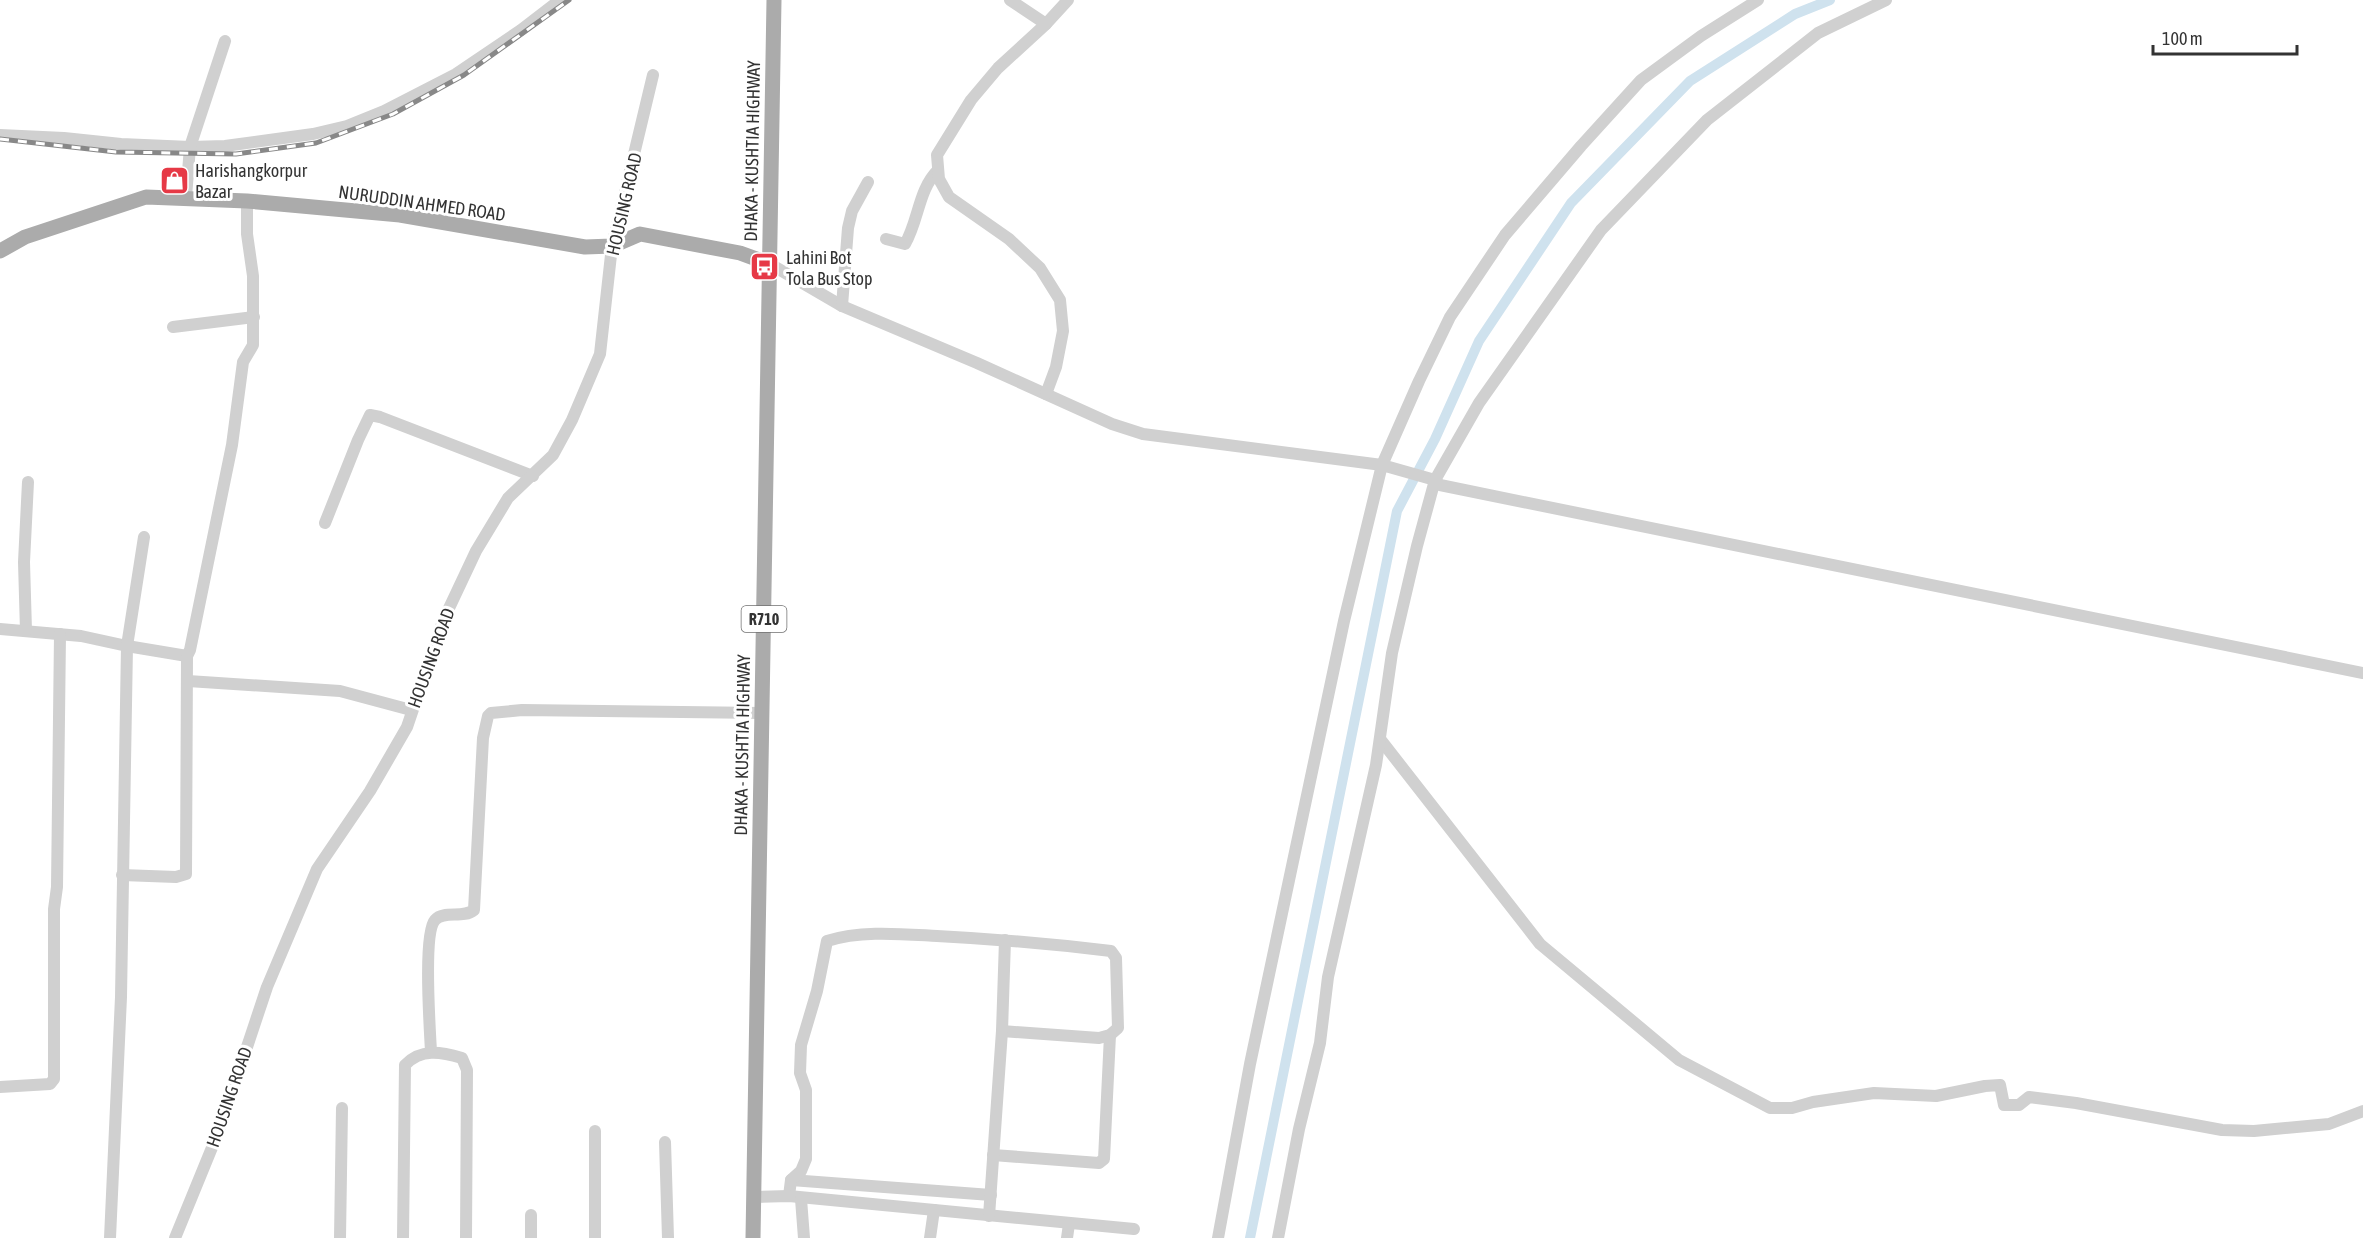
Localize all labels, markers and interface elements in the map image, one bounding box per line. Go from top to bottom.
scale bar [2153,18,2297,56]
text: 100 m [2162,28,2203,49]
street label: DHAKA - KUSHTIA HIGHWAY [740,60,764,242]
street label: HOUSING ROAD [602,151,646,257]
place label: Harishangkorpur Bazar [195,160,308,202]
shop icon: Harishangkorpur Bazar [158,164,190,196]
street label: NURUDDIN AHMED ROAD [337,181,507,225]
place label: Lahini Bot Tola Bus Stop [786,247,873,289]
bus stop icon: Lahini Bot Tola Bus Stop [749,251,781,283]
street label: HOUSING ROAD [403,605,459,711]
road number: R710 [742,606,786,632]
street label: DHAKA - KUSHTIA HIGHWAY [730,654,754,836]
street label: HOUSING ROAD [202,1044,256,1150]

